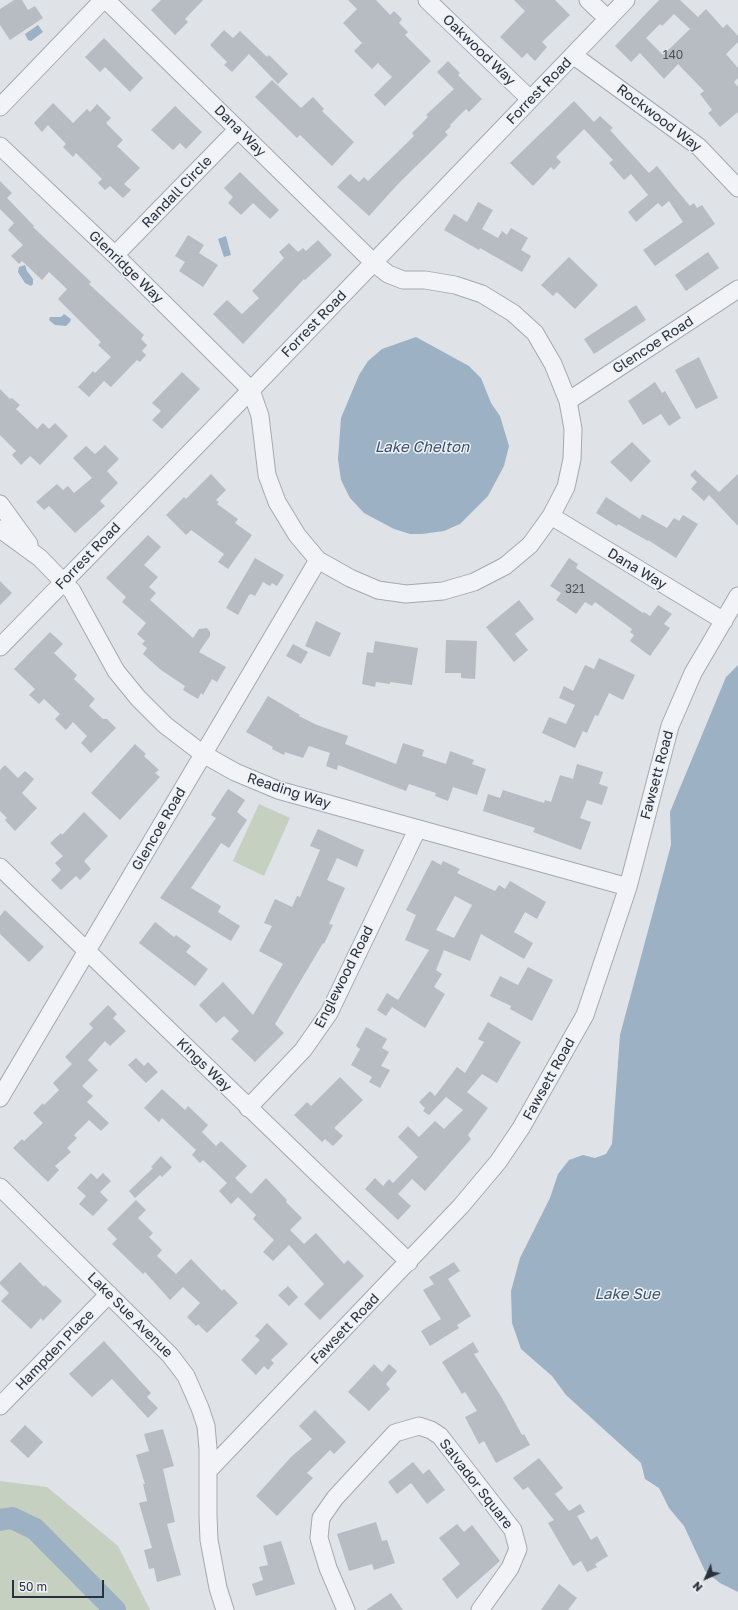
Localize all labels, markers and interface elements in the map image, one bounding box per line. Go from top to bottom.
street label: Oakwood Way [439,11,519,89]
house number: 140 [663,48,683,62]
street label: Forrest Road [503,54,575,128]
street label: Rockwood Way [613,81,705,155]
street label: Dana Way [211,102,269,160]
street label: Randall Circle [138,153,216,231]
street label: Glenridge Way [85,227,167,307]
street label: Forrest Road [278,287,350,361]
street label: Glencoe Road [609,313,697,377]
water label: Lake Chelton [375,438,469,456]
street label: Forrest Road [52,519,124,593]
street label: Dana Way [604,545,670,593]
house number: 321 [565,582,585,596]
street label: Fawsett Road [637,729,677,821]
street label: Reading Way [245,770,333,812]
street label: Glencoe Road [129,785,189,873]
street label: Englewood Road [311,923,377,1031]
street label: Kings Way [173,1035,235,1095]
street label: Fawsett Road [519,1035,579,1123]
street label: Lake Sue Avenue [84,1269,176,1361]
water label: Lake Sue [594,1285,660,1303]
street label: Fawsett Road [307,1290,383,1368]
street label: Hampden Place [12,1306,98,1394]
street label: Salvador Square [436,1436,516,1532]
north arrow [686,1558,726,1598]
scale bar [14,1572,106,1598]
text: 50 m [19,1579,47,1594]
text: N [690,1579,705,1594]

